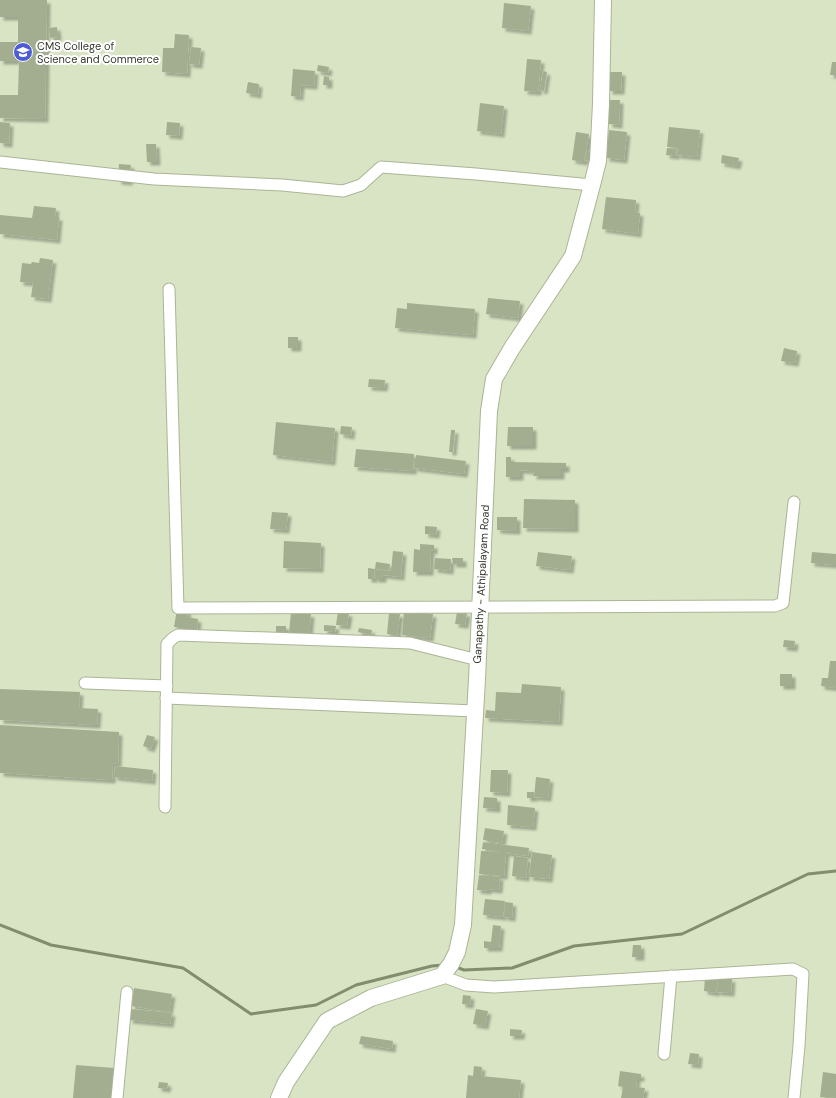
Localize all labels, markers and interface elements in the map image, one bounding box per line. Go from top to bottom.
place label: CMS College of Science and Commerce [37,39,159,66]
school or university icon: CMS College of Science and Commerce [12,41,34,63]
street label: Ganapathy - Athipalayam Road [470,504,492,664]

